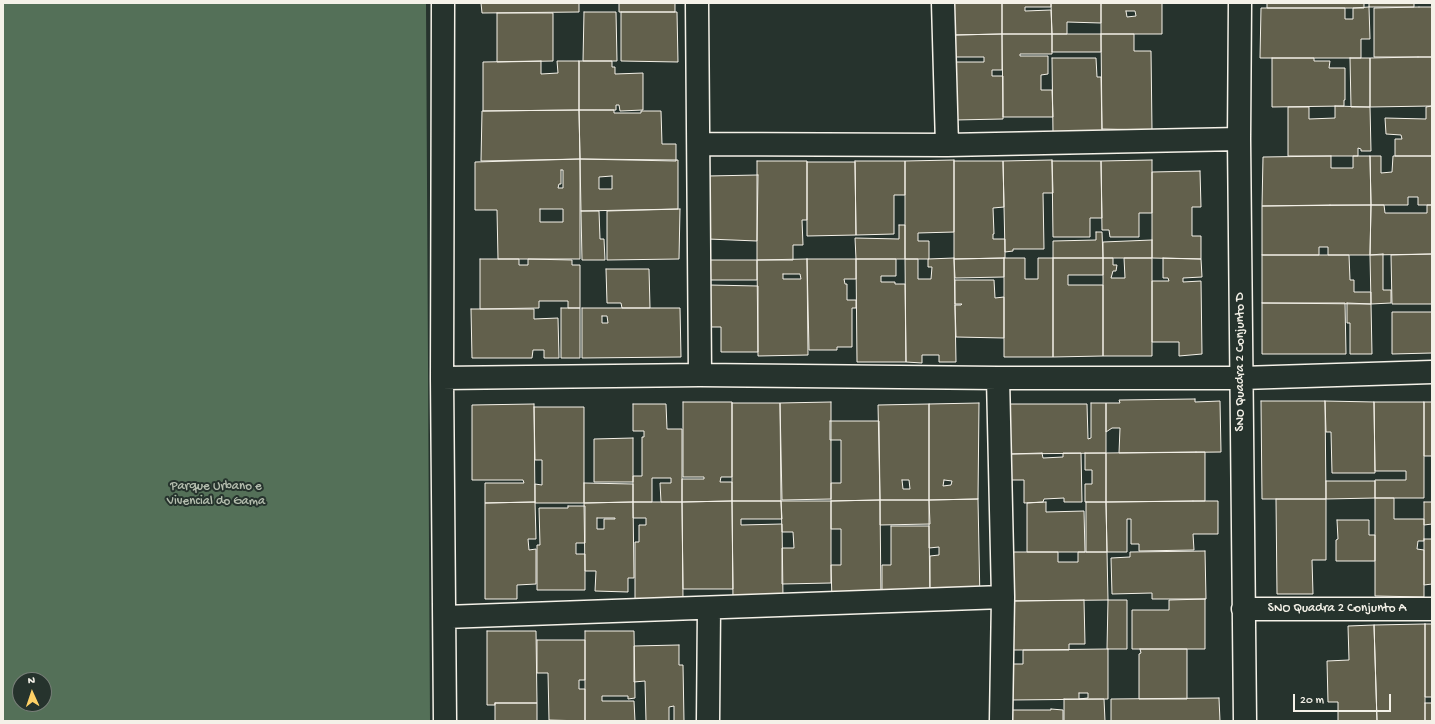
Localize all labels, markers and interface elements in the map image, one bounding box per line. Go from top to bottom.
street label: SNO Quadra 2 Conjunto D [1233,292,1249,432]
park label: Parque Urbano e Vivencial do Gama [167,479,265,510]
street label: SNO Quadra 2 Conjunto A [1268,601,1406,617]
north arrow [12,672,52,712]
text: N [28,675,35,687]
scale bar [1295,686,1393,712]
text: 20 m [1300,694,1324,708]

